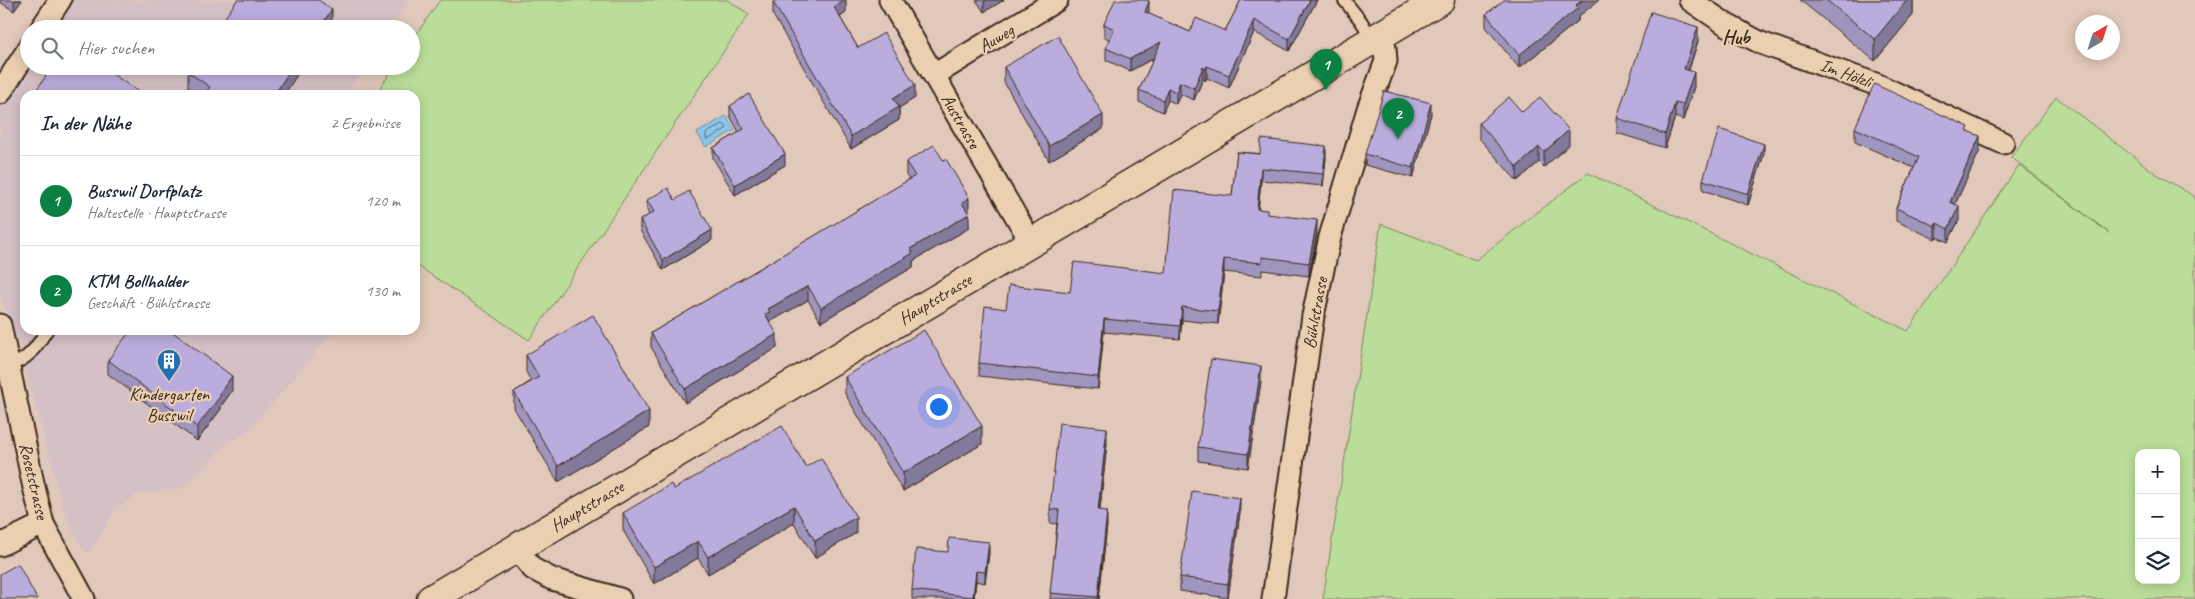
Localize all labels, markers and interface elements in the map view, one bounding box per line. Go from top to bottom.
north arrow [2075,15,2120,60]
street label: Auweg [974,18,1019,57]
search box [20,20,420,75]
district label: Hub [1722,25,1752,50]
icon: search [38,34,66,62]
text: Hier suchen [78,36,154,60]
pin: 1 [1310,49,1342,90]
street label: Im Hölzli [1817,54,1877,93]
street label: Austrasse [937,90,986,153]
pin: 2 [1382,98,1414,139]
text: In der Nähe [40,110,130,136]
text: 2 Ergebnisse [331,113,400,133]
text: Busswil Dorfplatz [87,179,201,203]
text: 1 [52,191,60,211]
text: 120 m [366,191,400,211]
text: Haltestelle · Hauptstrasse [87,203,226,223]
street label: Hauptstrasse [894,268,977,329]
text: KTM Bollhalder [87,269,188,293]
street label: Bühlstrasse [1298,275,1332,350]
text: 2 [52,281,60,301]
text: 130 m [366,281,400,301]
text: Geschäft · Bühlstrasse [87,293,209,313]
building icon: Kindergarten Busswil [156,348,182,382]
place label: Kindergarten Busswil [129,383,210,426]
your location [926,394,952,420]
street label: Rosetstrasse [15,441,54,523]
map controls [2135,449,2180,584]
button: + [2135,449,2180,494]
street label: Hauptstrasse [546,475,629,536]
button: − [2135,494,2180,539]
button: layers [2135,539,2180,584]

